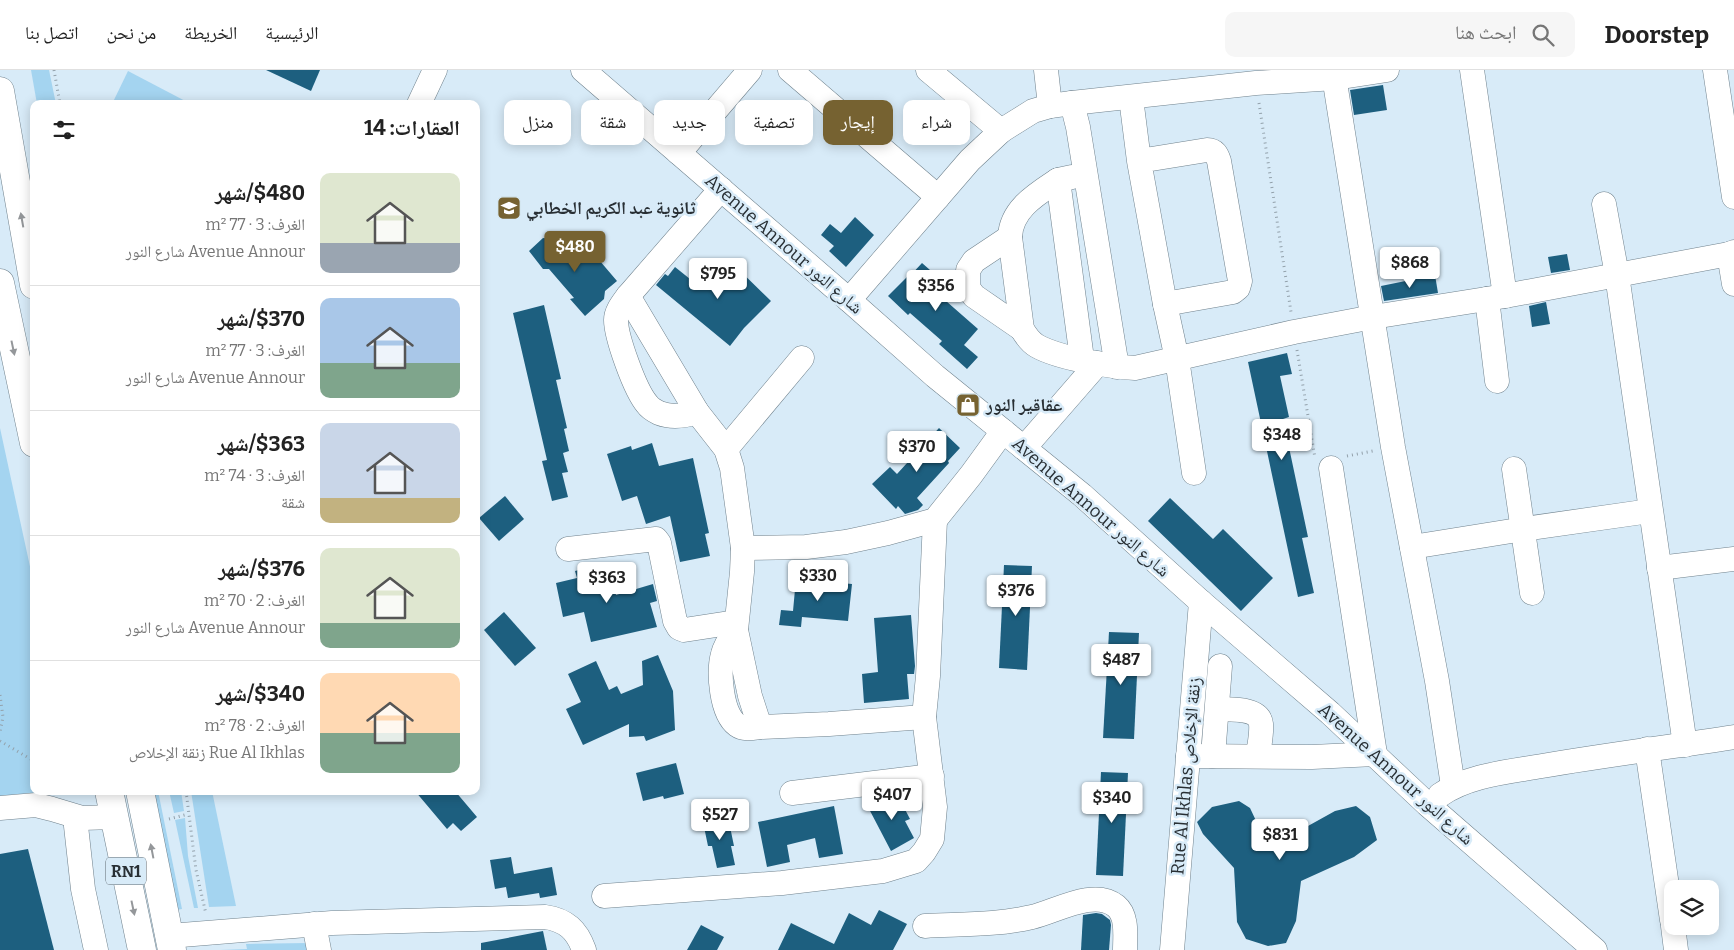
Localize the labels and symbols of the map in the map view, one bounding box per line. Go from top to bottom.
street label: Avenue Annour شارع النور [701,170,867,318]
school or university icon: ثانوية عبد الكريم الخطابي [496,195,522,221]
place label: ثانوية عبد الكريم الخطابي [526,197,696,222]
one-way arrow [18,213,26,228]
pin: $480 [545,230,605,273]
pin: $868 [1380,246,1440,289]
pin: $795 [688,258,748,300]
pin: $356 [906,270,966,312]
one-way arrow [9,341,17,356]
shop icon: عقاقير النور [955,392,981,418]
place label: عقاقير النور [985,394,1062,416]
pin: $348 [1252,418,1312,461]
pin: $370 [887,430,947,473]
street label: Avenue Annour شارع النور [1008,433,1174,581]
pin: $330 [788,560,848,602]
pin: $363 [577,562,637,604]
pin: $376 [986,574,1046,617]
pin: $487 [1091,644,1151,686]
street label: Rue Al Ikhlas زنقة الإخلاص [1166,676,1206,876]
street label: Avenue Annour شارع النور [1314,698,1478,850]
pin: $407 [862,778,922,821]
pin: $340 [1082,782,1142,824]
pin: $527 [690,798,750,841]
pin: $831 [1250,818,1310,861]
one-way arrow [148,843,156,858]
road number: RN1 [106,858,146,884]
one-way arrow [130,900,138,916]

